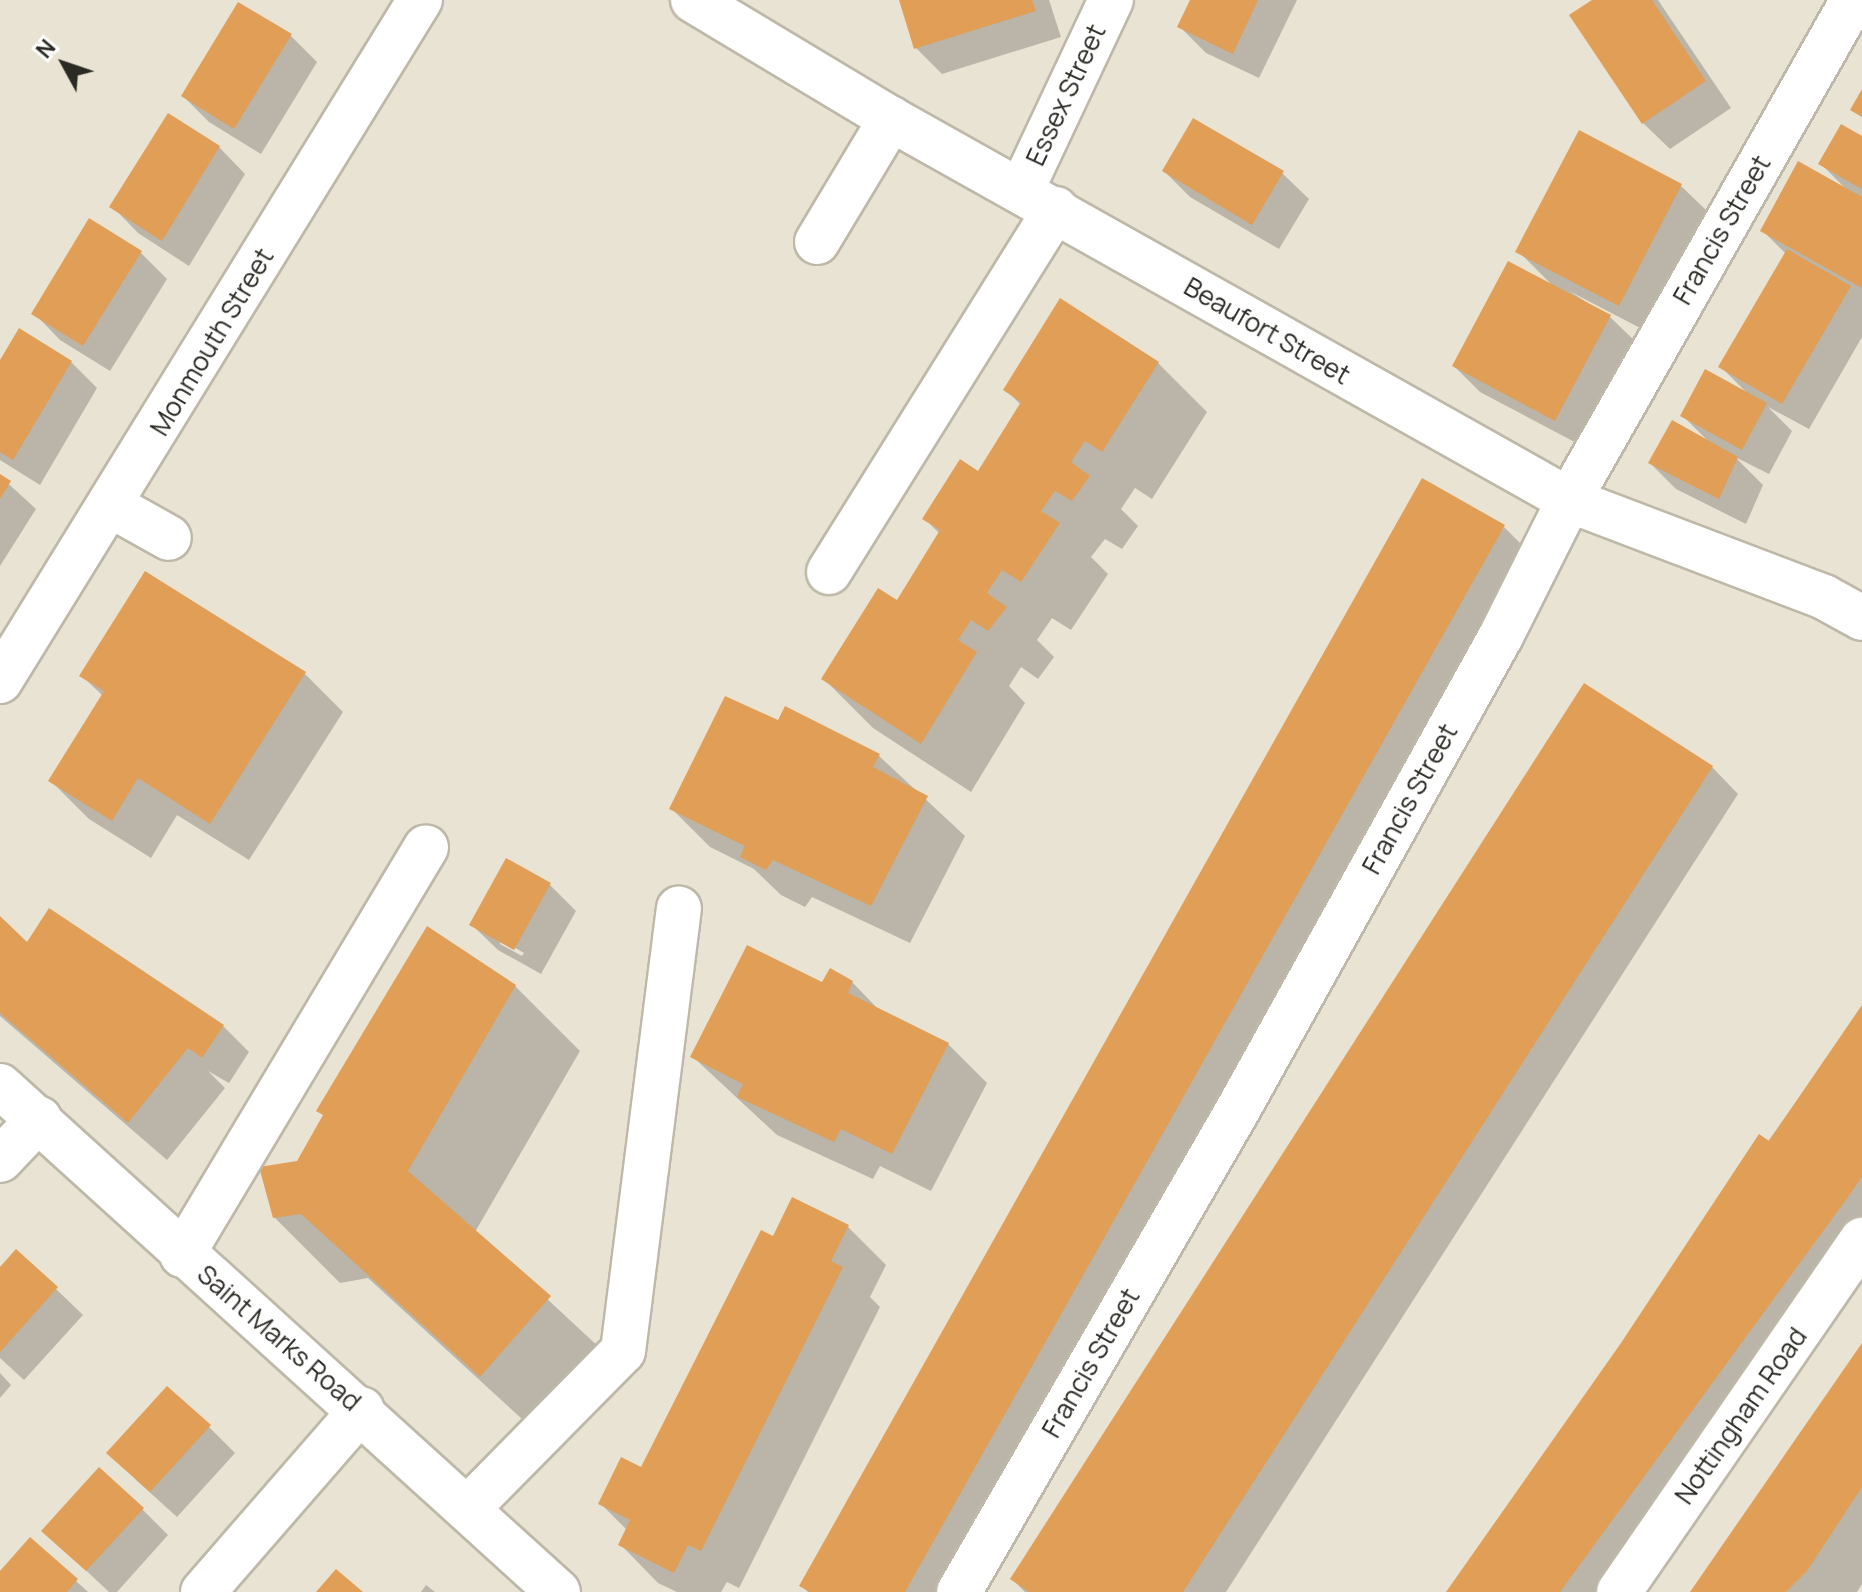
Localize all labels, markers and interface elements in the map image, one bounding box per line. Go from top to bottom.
street label: Essex Street [1020,20,1112,170]
north arrow [24,24,104,104]
text: N [29,33,62,64]
street label: Francis Street [1667,150,1777,310]
street label: Monmouth Street [144,243,280,441]
street label: Beaufort Street [1179,271,1355,391]
street label: Francis Street [1356,718,1464,880]
street label: Saint Marks Road [191,1259,367,1417]
street label: Francis Street [1036,1283,1146,1443]
street label: Nottingham Road [1669,1322,1813,1510]

